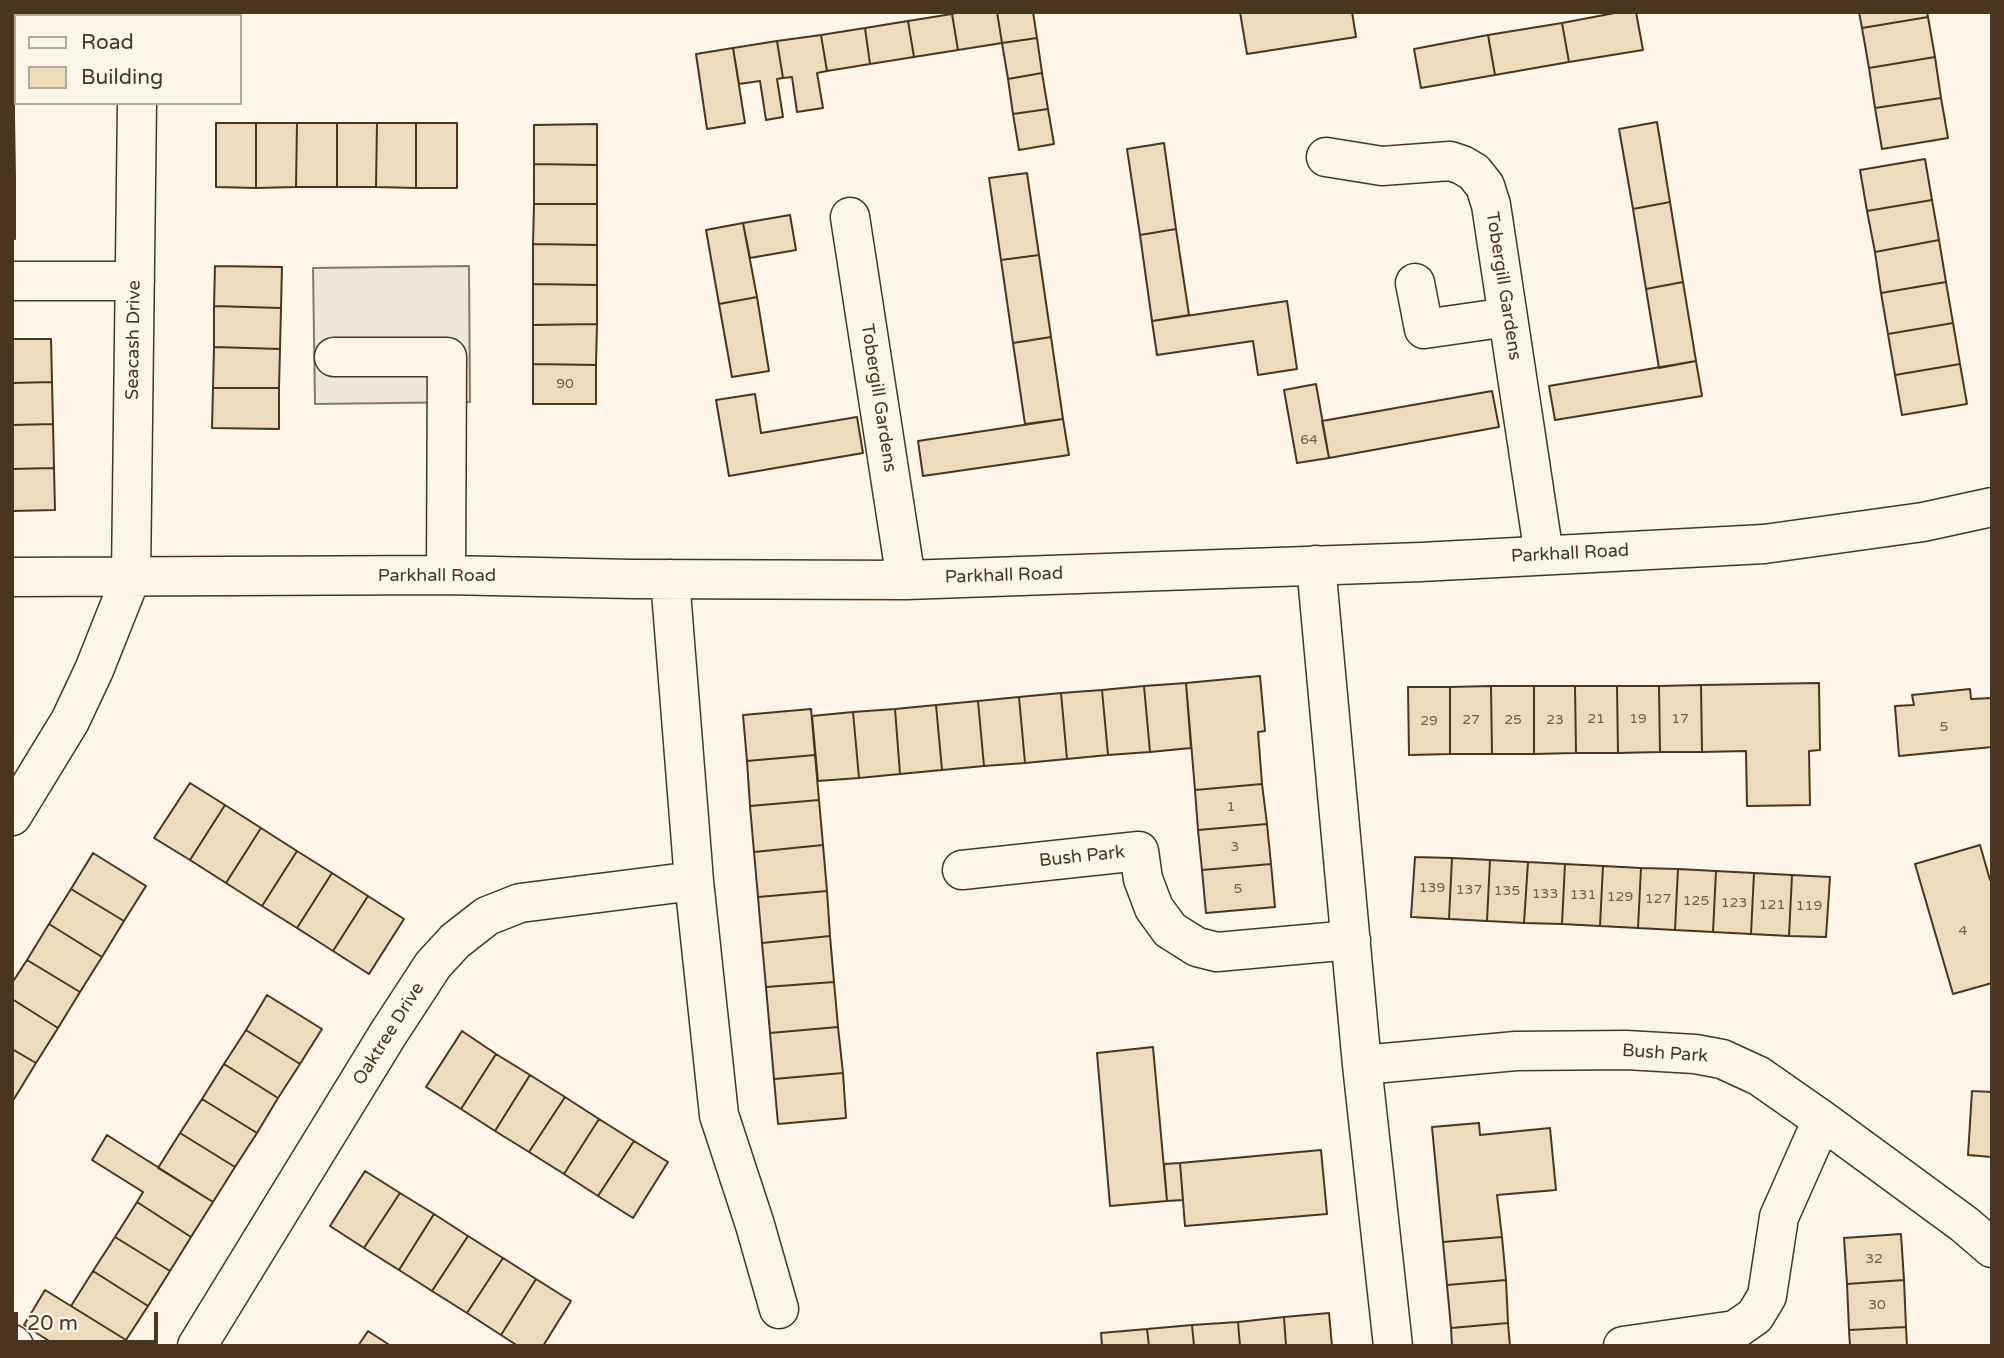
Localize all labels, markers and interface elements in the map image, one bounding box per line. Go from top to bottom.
legend [14,14,242,105]
text: Road [81,30,134,55]
text: Building [81,65,163,90]
street label: Tobergill Gardens [1481,210,1525,362]
street label: Seacash Drive [122,280,146,400]
street label: Tobergill Gardens [856,322,900,474]
house number: 90 [556,376,574,392]
house number: 64 [1300,432,1318,448]
street label: Parkhall Road [1510,540,1630,568]
street label: Parkhall Road [944,563,1064,589]
street label: Parkhall Road [378,565,496,587]
house number: 21 [1587,711,1605,727]
house number: 19 [1629,711,1647,727]
house number: 17 [1671,711,1689,727]
house number: 27 [1462,712,1480,728]
house number: 25 [1504,712,1522,728]
house number: 23 [1546,712,1564,728]
house number: 29 [1420,713,1438,729]
house number: 5 [1940,719,1948,735]
house number: 1 [1227,799,1235,815]
house number: 3 [1231,839,1239,855]
street label: Bush Park [1038,842,1126,872]
house number: 139 [1419,880,1445,896]
house number: 5 [1234,881,1242,897]
house number: 137 [1456,882,1482,898]
house number: 135 [1494,883,1520,899]
house number: 133 [1532,886,1558,902]
house number: 131 [1570,887,1596,903]
house number: 129 [1607,889,1633,905]
house number: 127 [1645,891,1671,907]
house number: 125 [1683,893,1709,909]
house number: 123 [1721,895,1747,911]
house number: 121 [1759,897,1785,913]
house number: 119 [1796,898,1822,914]
house number: 4 [1959,923,1967,939]
street label: Oaktree Drive [349,979,429,1089]
street label: Bush Park [1621,1040,1709,1068]
house number: 32 [1865,1251,1883,1267]
house number: 30 [1868,1297,1886,1313]
scale bar [18,1298,161,1342]
text: 20 m [27,1311,78,1336]

